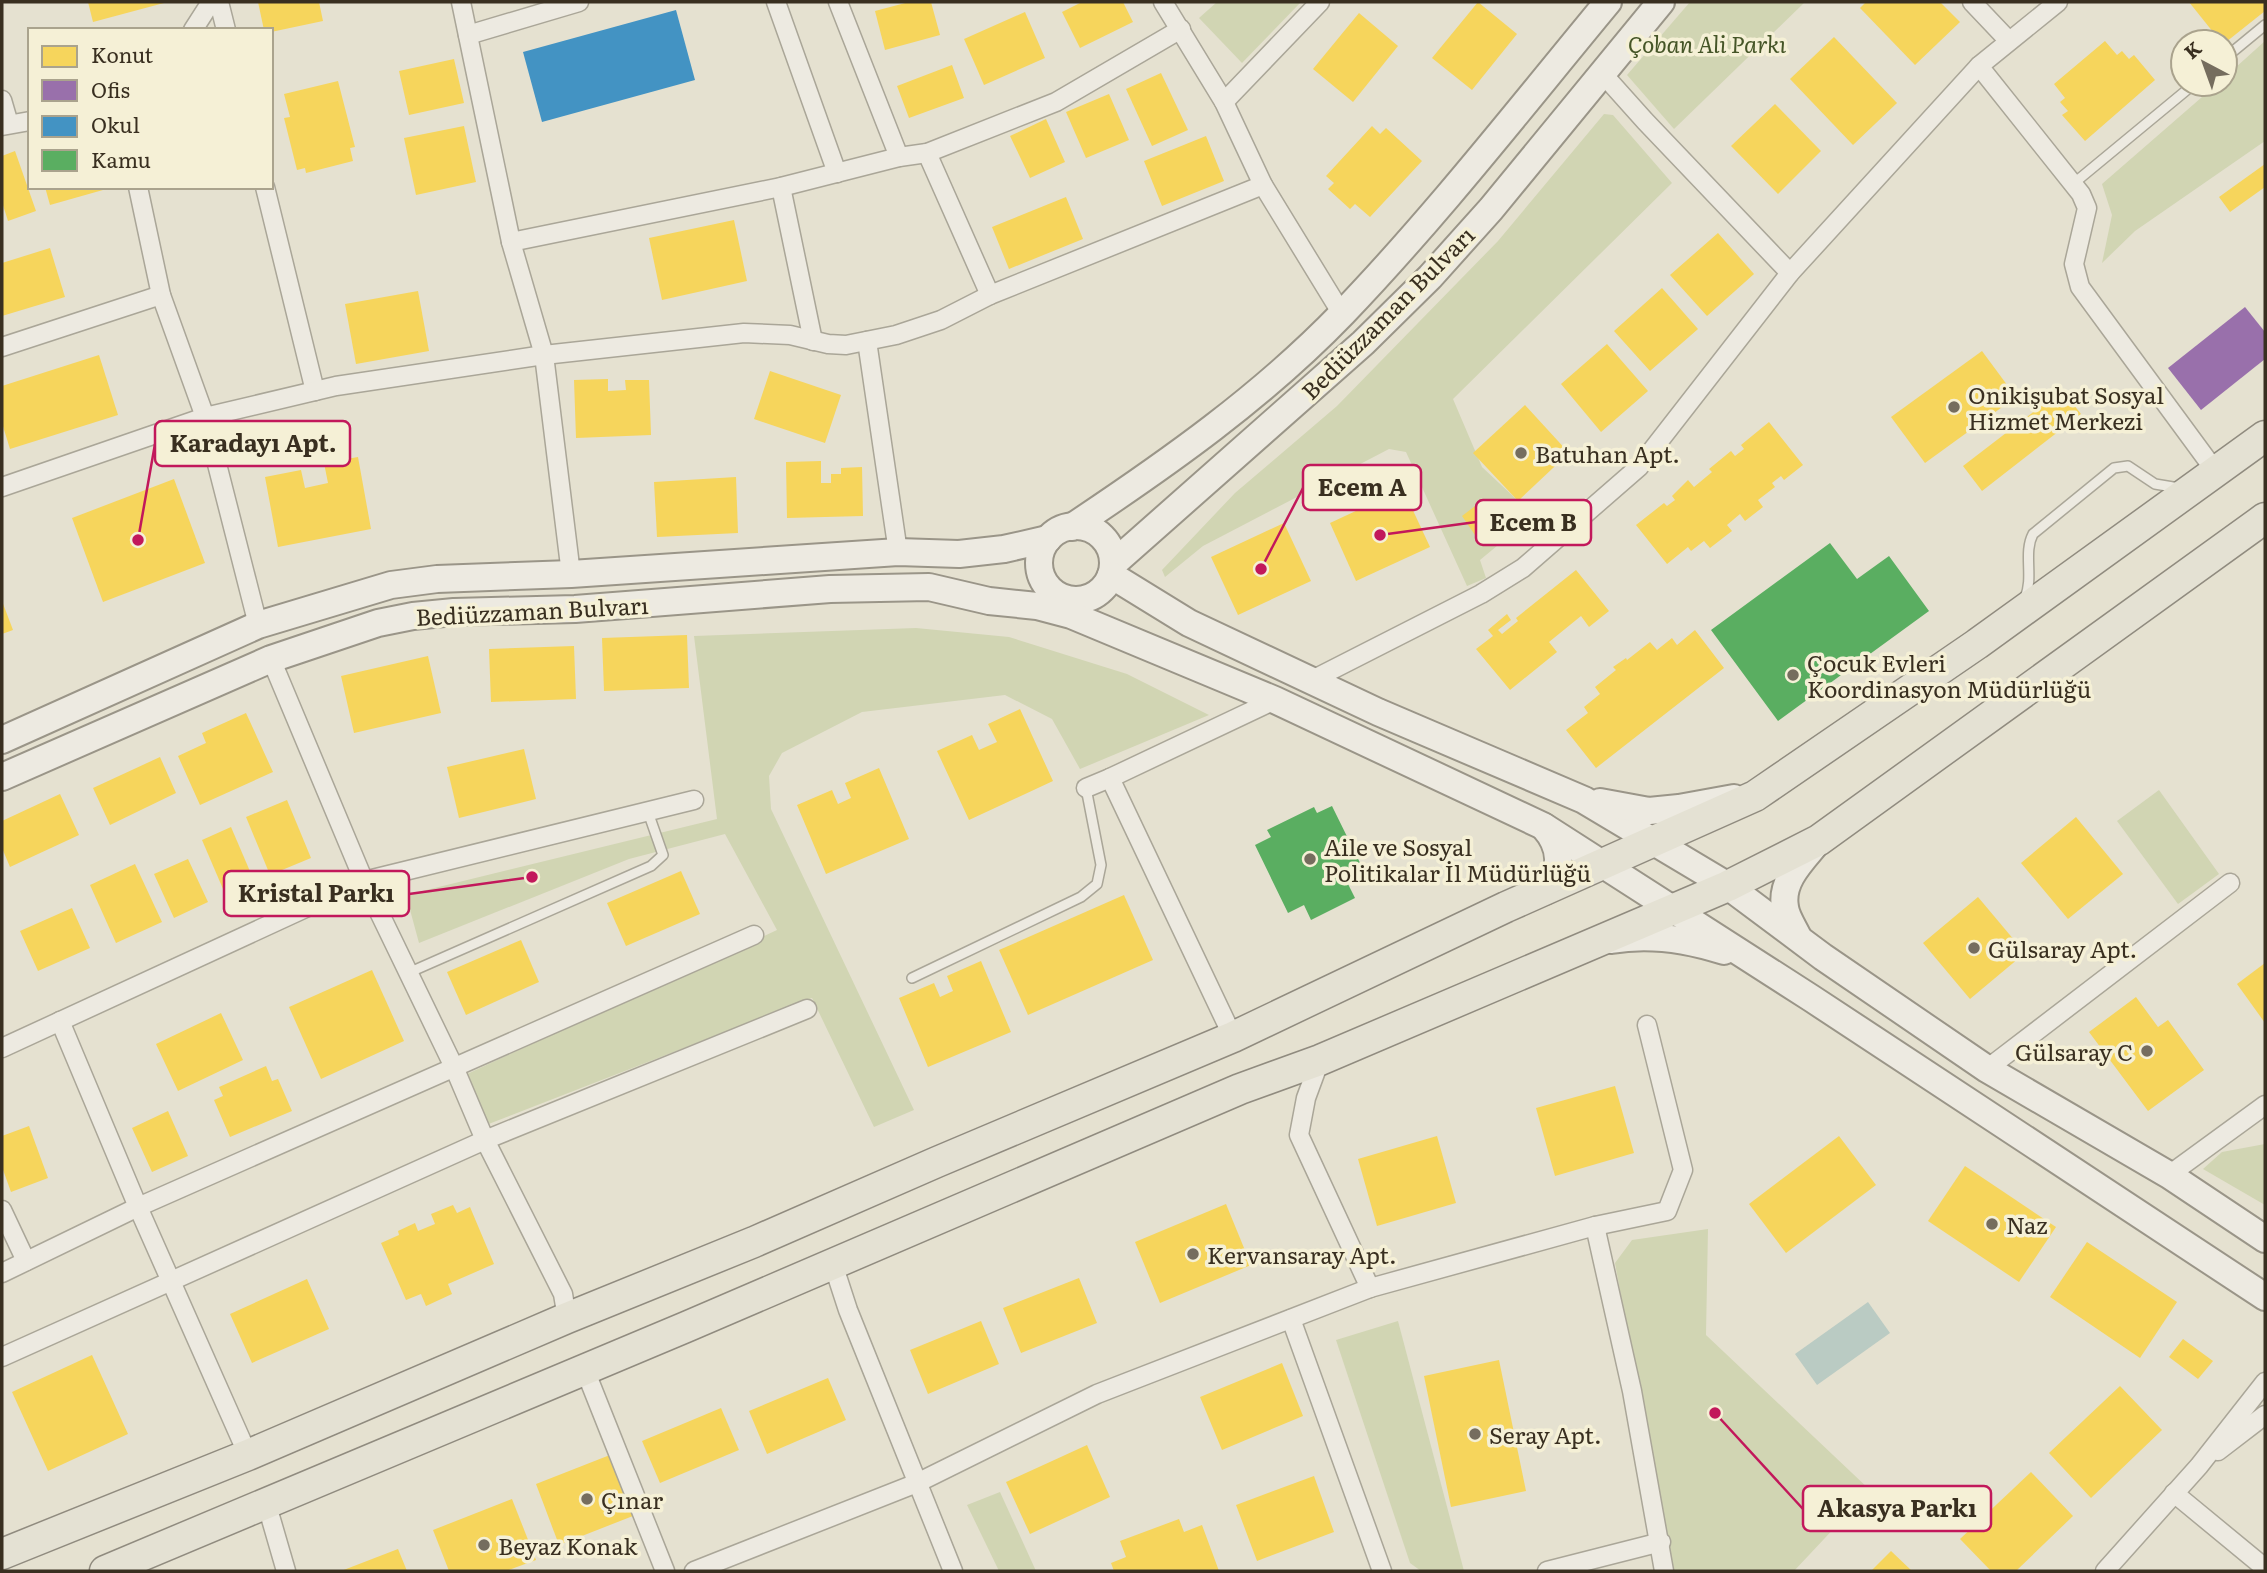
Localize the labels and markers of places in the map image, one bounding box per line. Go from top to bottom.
place label: Onikişubat Sosyal Hizmet Merkezi [1968,377,2164,437]
marker: Onikişubat Sosyal Hizmet Merkezi [1946,399,1962,415]
callout: Karadayı Apt. [155,421,350,466]
place label: Batuhan Apt. [1535,436,1680,470]
marker: Batuhan Apt. [1513,445,1529,461]
callout: Ecem A [1303,465,1421,510]
callout: Ecem B [1476,500,1591,545]
place label: Çocuk Evleri Koordinasyon Müdürlüğü [1807,645,2091,705]
marker: Çocuk Evleri Koordinasyon Müdürlüğü [1785,667,1801,683]
place label: Aile ve Sosyal Politikalar İl Müdürlüğü [1324,829,1591,889]
marker: Aile ve Sosyal Politikalar İl Müdürlüğü [1302,851,1318,867]
callout: Kristal Parkı [224,871,409,916]
place label: Gülsaray Apt. [1988,931,2137,965]
marker: Gülsaray Apt. [1966,940,1982,956]
place label: Gülsaray C [2015,1034,2133,1068]
marker: Gülsaray C [2139,1043,2155,1059]
place label: Naz [2006,1207,2048,1241]
marker: Naz [1984,1216,2000,1232]
place label: Kervansaray Apt. [1207,1237,1397,1271]
marker: Kervansaray Apt. [1185,1246,1201,1262]
place label: Seray Apt. [1489,1417,1602,1451]
marker: Seray Apt. [1467,1426,1483,1442]
place label: Çınar [601,1482,663,1516]
callout: Akasya Parkı [1803,1486,1991,1531]
marker: Çınar [579,1491,595,1507]
place label: Beyaz Konak [498,1528,639,1562]
marker: Beyaz Konak [476,1537,492,1553]

